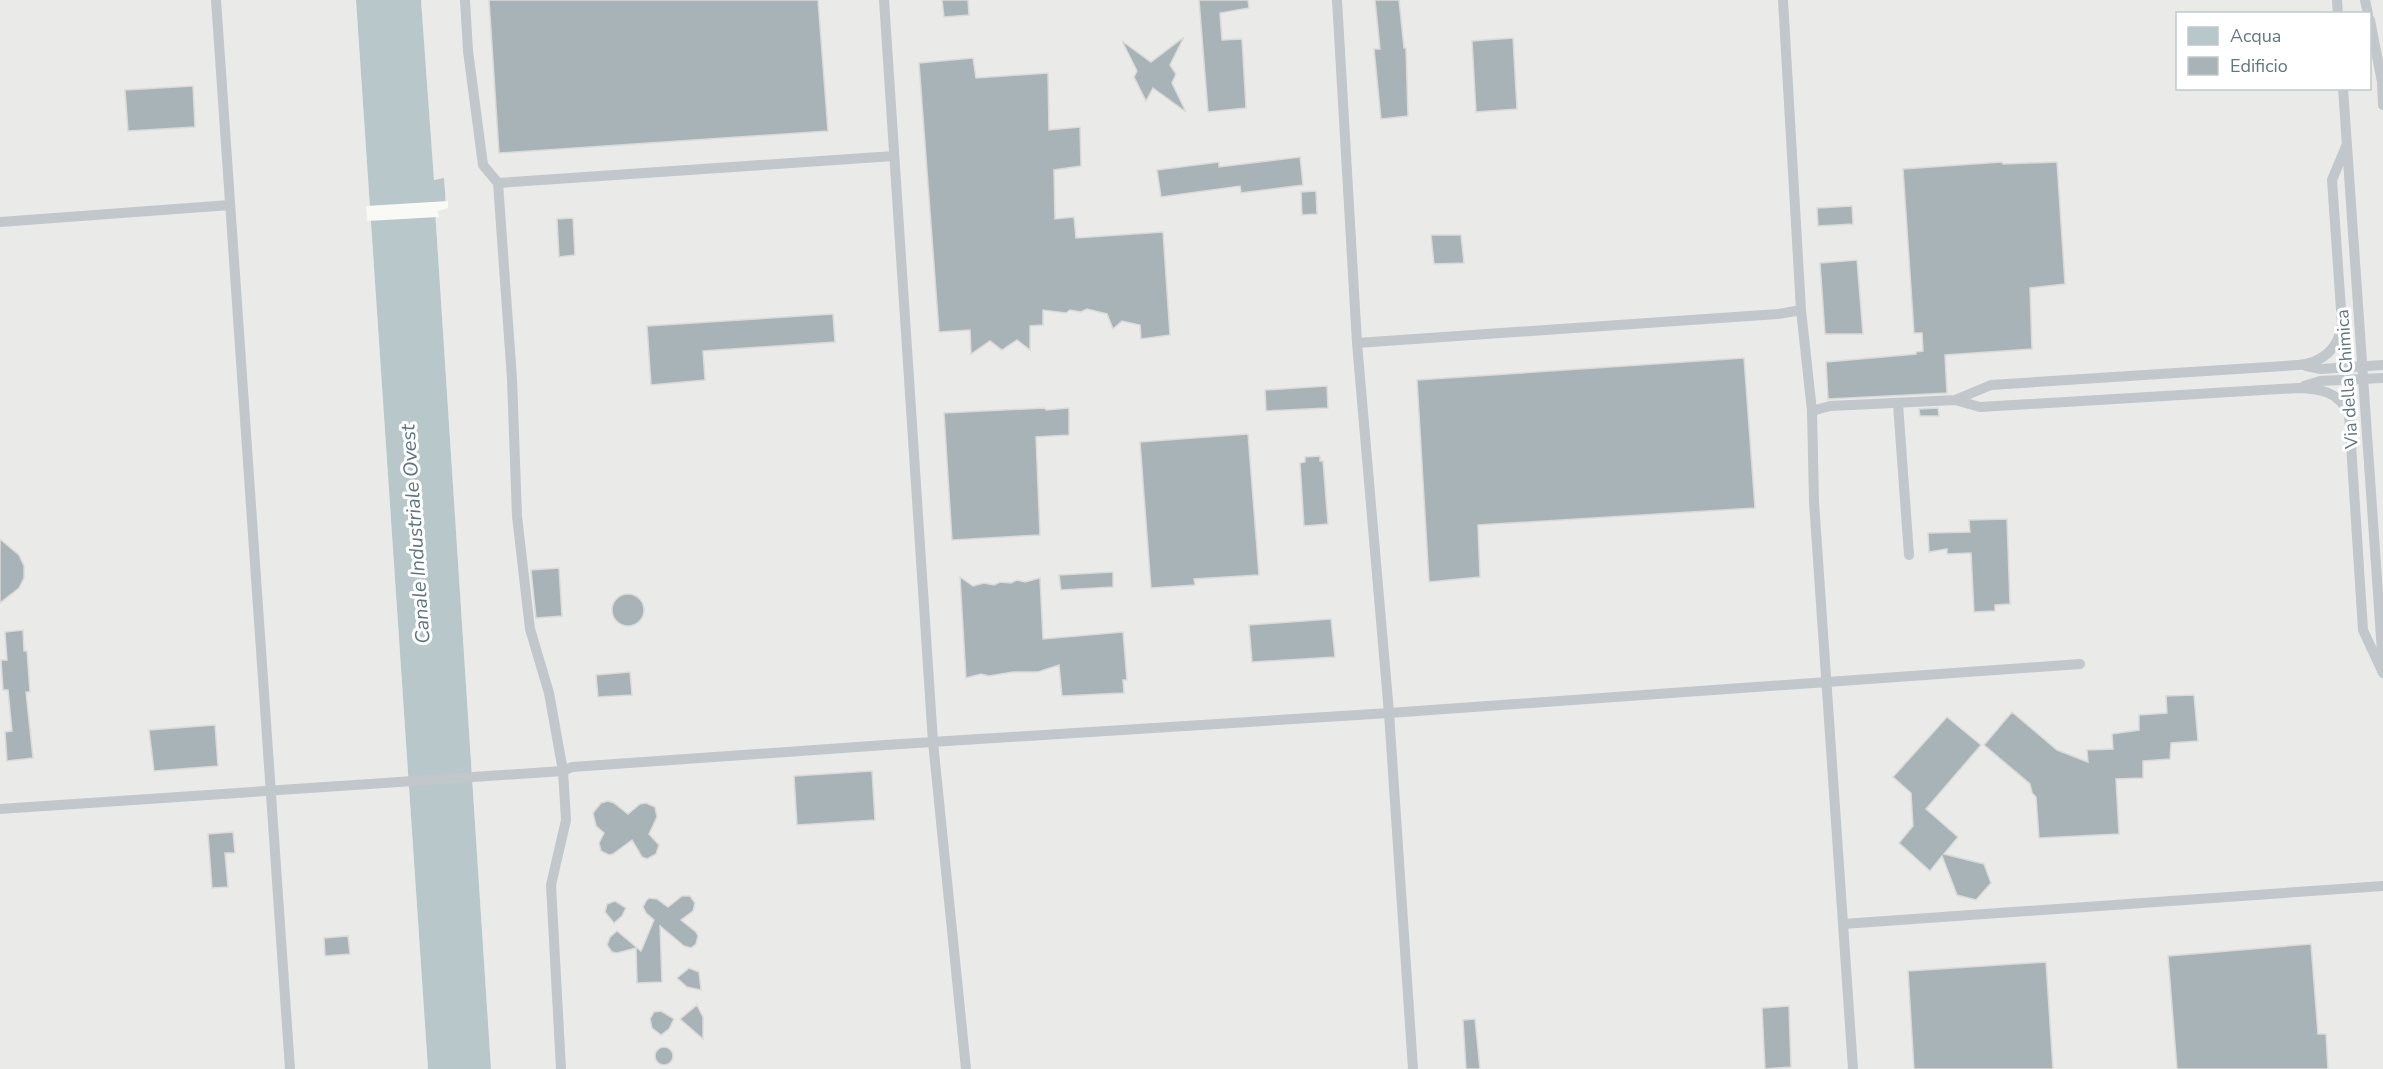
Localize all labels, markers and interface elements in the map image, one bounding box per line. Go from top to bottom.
legend [2176,12,2371,90]
text: Acqua [2230,24,2281,48]
text: Edificio [2230,54,2288,78]
street label: Via della Chimica [2330,309,2364,450]
water label: Canale Industriale Ovest [394,422,437,645]

